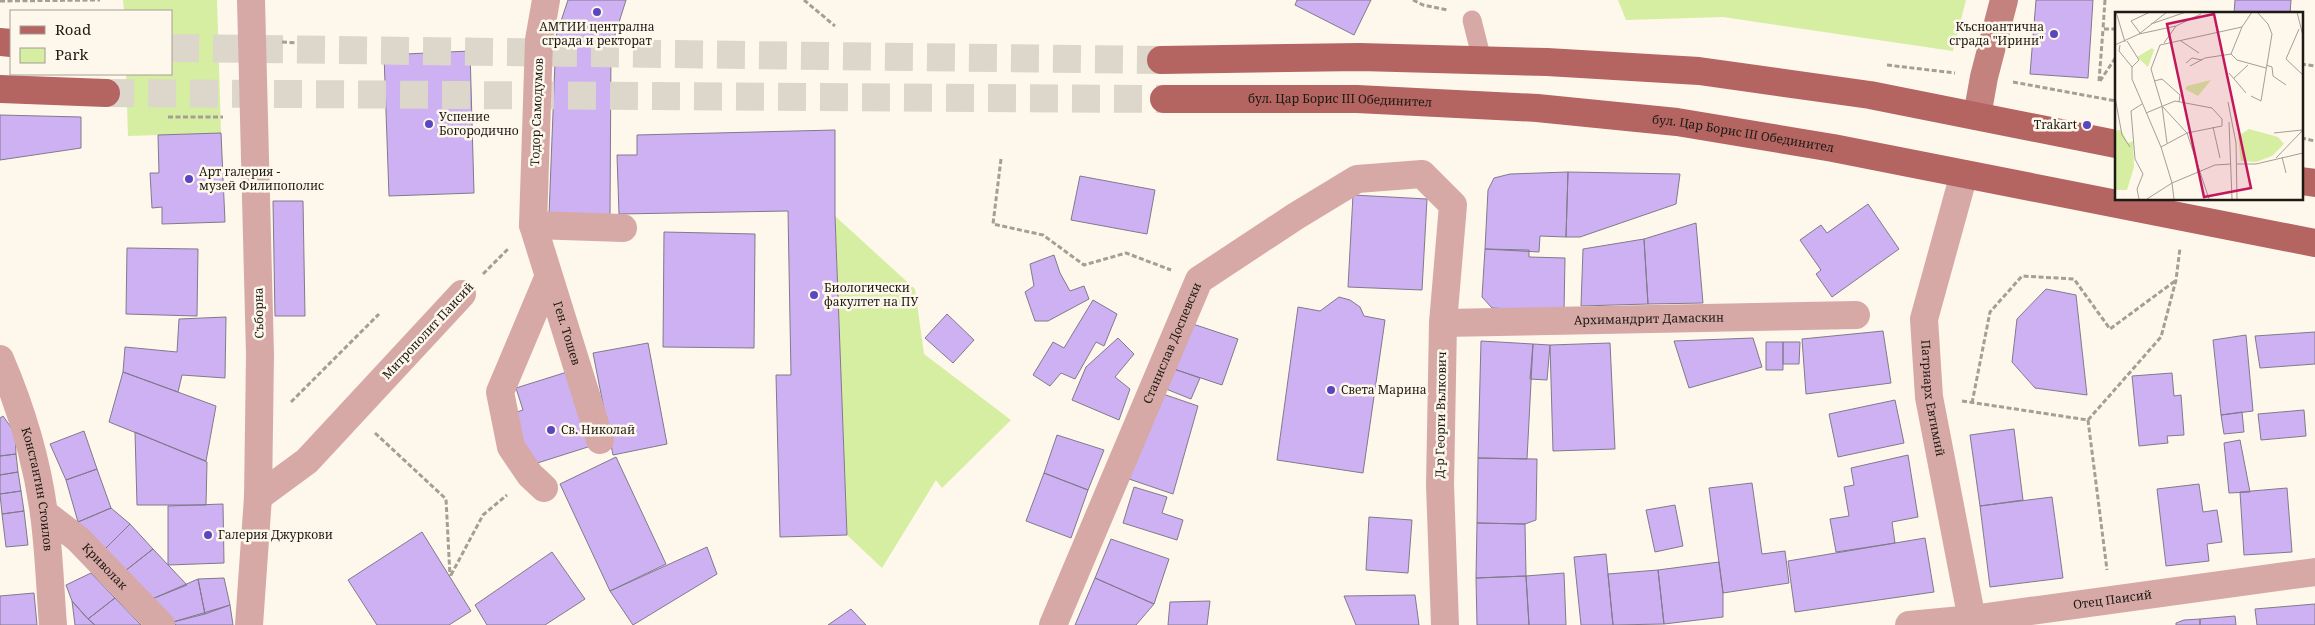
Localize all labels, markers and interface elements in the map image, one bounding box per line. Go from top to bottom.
marker: АМТИИ централна сграда и ректорат [591,6,603,18]
legend [10,10,172,75]
inset map [2115,12,2302,200]
place label: АМТИИ централна сграда и ректорат [539,18,655,49]
place label: Късноантична сграда "Ирини" [1949,18,2044,49]
text: Road [55,19,91,39]
marker: Късноантична сграда "Ирини" [2048,28,2060,40]
text: Park [55,44,89,64]
street label: Тодор Самодумов [526,57,547,166]
street label: бул. Цар Борис III Обединител [1248,90,1432,111]
place label: Успение Богородично [439,108,519,139]
street label: бул. Цар Борис III Обединител [1651,111,1835,156]
place label: Trakart [2034,116,2077,133]
marker: Успение Богородично [423,118,435,130]
marker: Trakart [2081,119,2093,131]
place label: Арт галерия - музей Филипополис [199,163,324,194]
marker: Арт галерия - музей Филипополис [183,173,195,185]
street label: Митрополит Паисий [378,279,477,383]
place label: Биологически факултет на ПУ [824,279,919,310]
street label: Станислав Доспевски [1139,280,1205,406]
street label: Съборна [250,287,267,339]
marker: Биологически факултет на ПУ [808,289,820,301]
street label: Ген. Тошев [549,299,585,367]
street label: Архимандрит Дамаскин [1574,309,1724,328]
street label: Патриарх Евтимий [1917,339,1949,458]
street label: Д-р Георги Вълкович [1431,351,1450,479]
place label: Света Марина [1341,381,1427,398]
marker: Света Марина [1325,384,1337,396]
place label: Св. Николай [561,421,635,438]
marker: Св. Николай [545,424,557,436]
street label: Константин Стоилов [17,425,57,552]
place label: Галерия Джуркови [218,526,333,543]
marker: Галерия Джуркови [202,529,214,541]
street label: Криволак [78,539,132,594]
street label: Отец Паисий [2072,585,2153,613]

